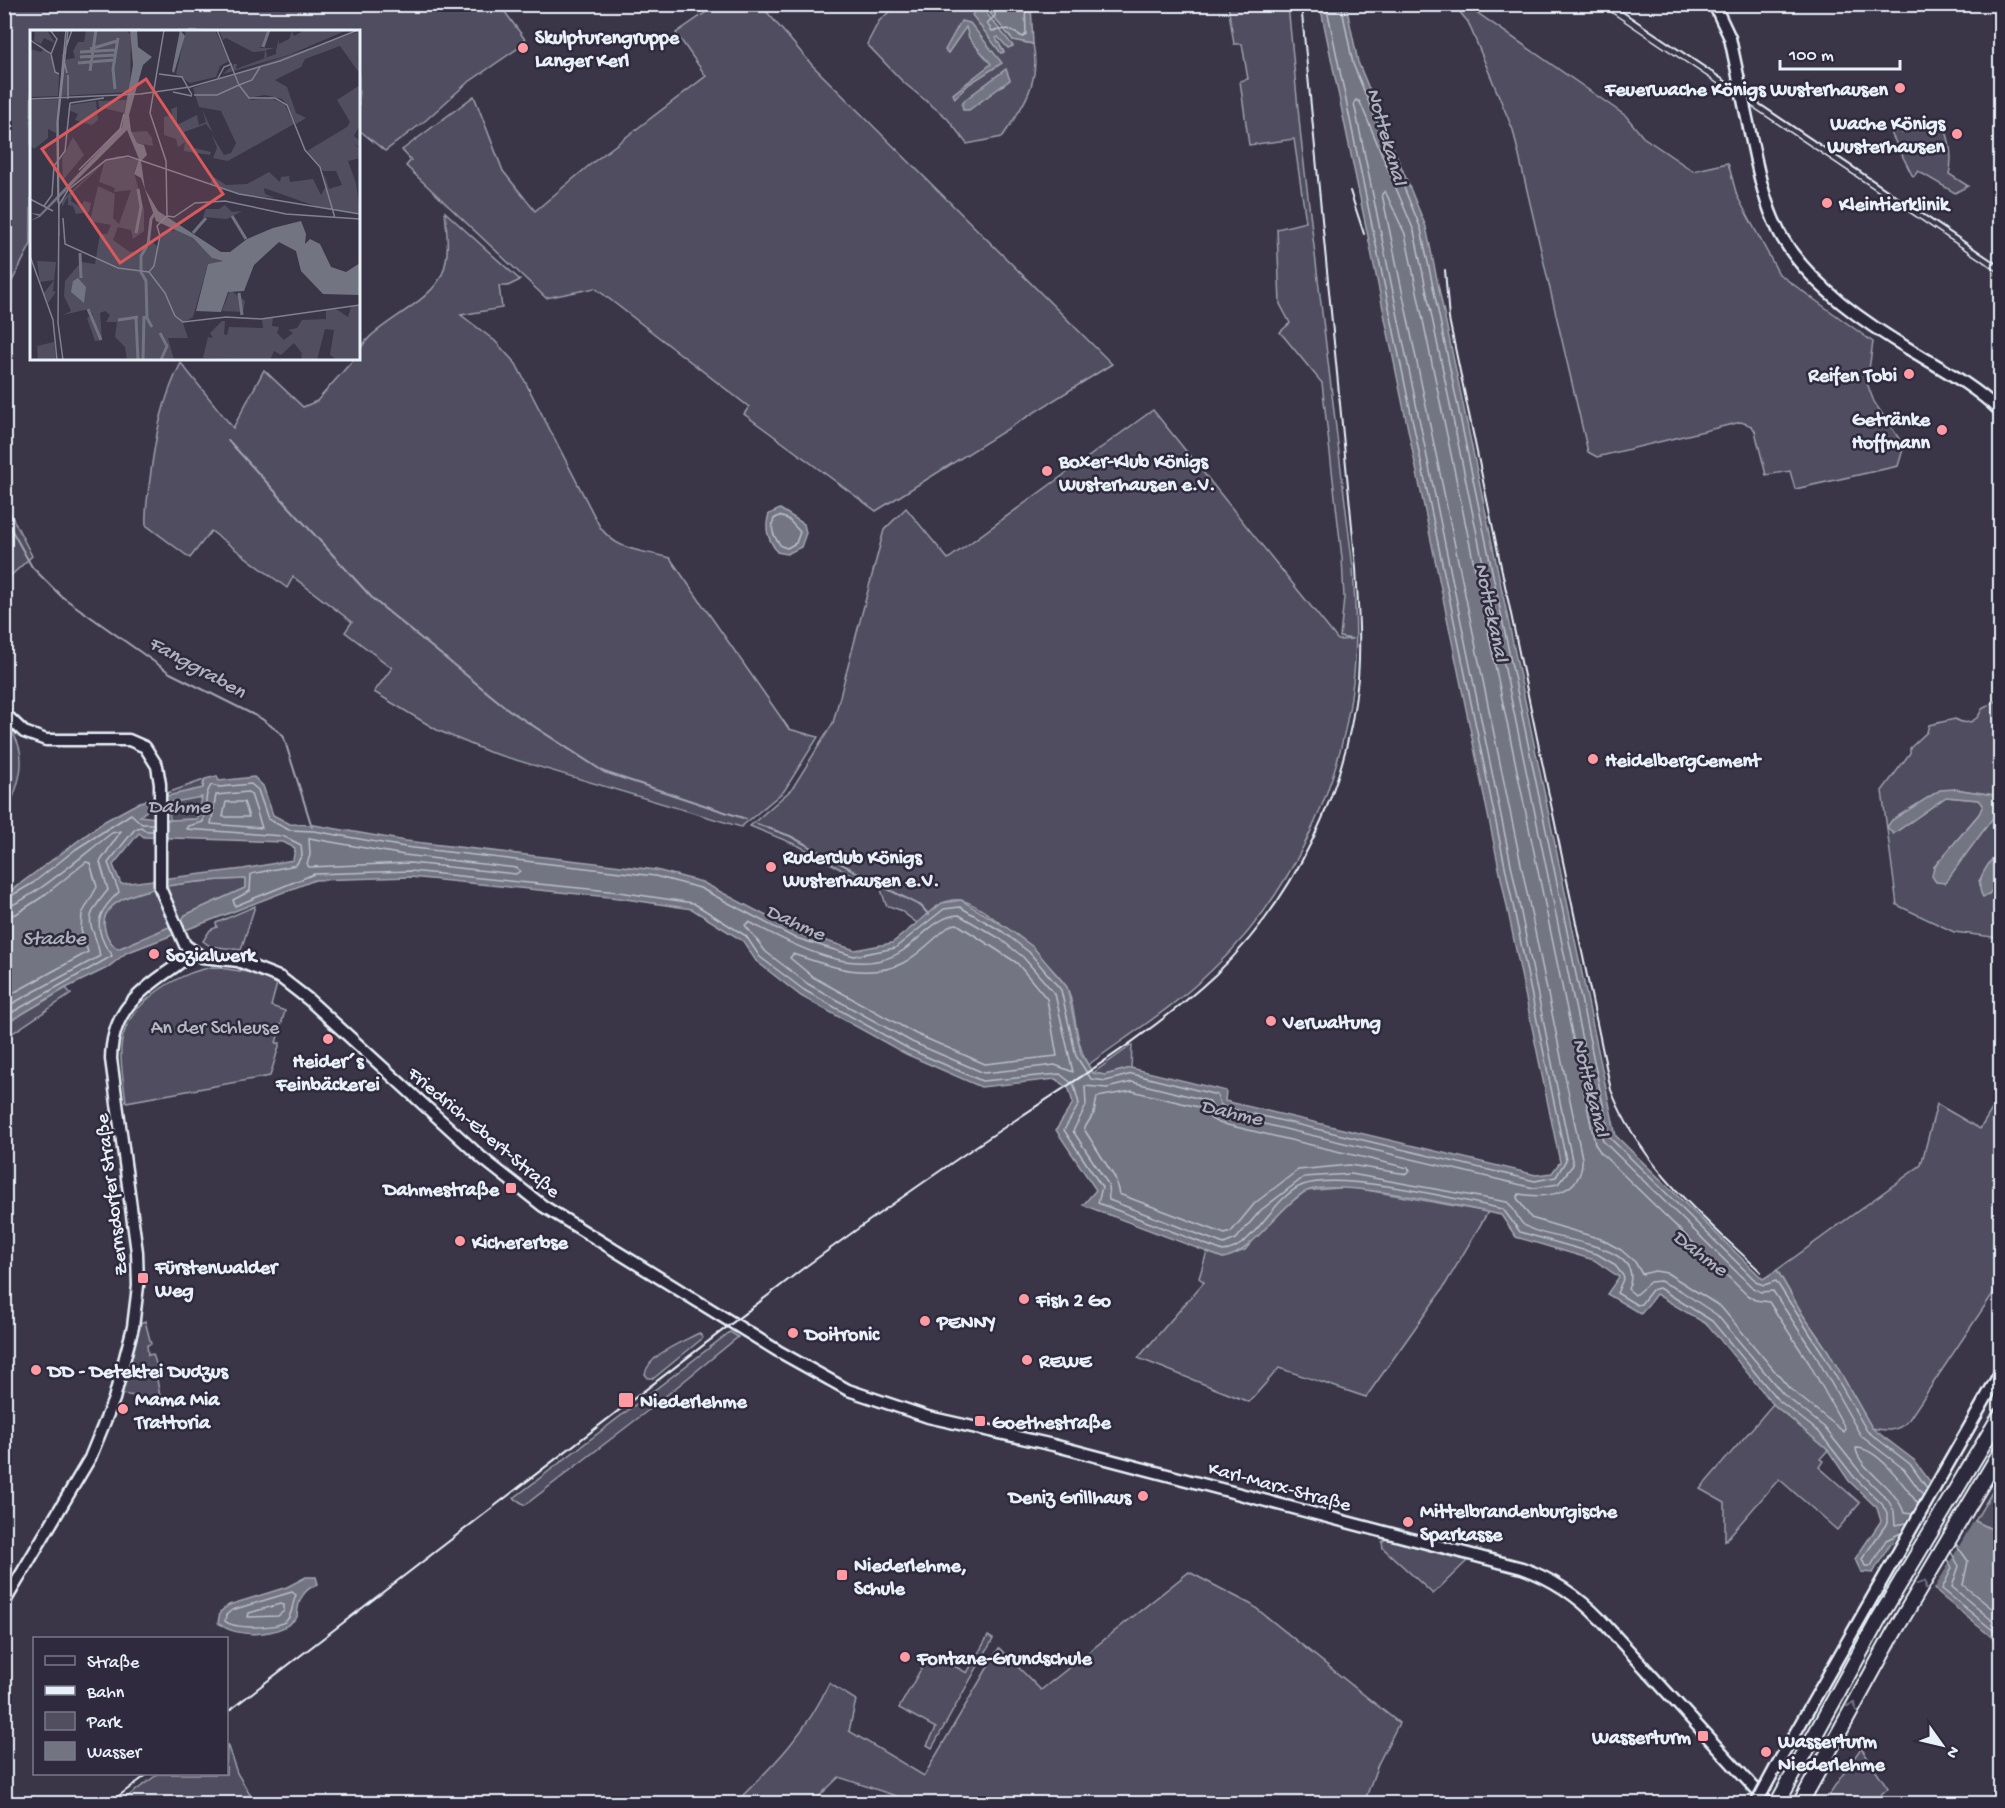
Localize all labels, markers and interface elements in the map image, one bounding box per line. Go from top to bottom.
place label: Skulpturengruppe Langer Kerl [535,28,680,74]
inset map [30,30,360,360]
scale bar [1780,33,1900,71]
marker: Skulpturengruppe Langer Kerl [516,41,530,55]
text: 100 m [1788,46,1834,67]
place label: Feuerwache Königs Wusterhausen [1604,80,1888,103]
marker: Feuerwache Königs Wusterhausen [1893,81,1907,95]
water label: Nottekanal [1359,86,1411,190]
place label: Wache Königs Wusterhausen [1826,114,1947,160]
marker: Wache Königs Wusterhausen [1950,127,1964,141]
place label: Kleintierklinik [1838,195,1951,218]
marker: Kleintierklinik [1820,196,1834,210]
place label: Reifen Tobi [1807,366,1897,389]
marker: Reifen Tobi [1902,367,1916,381]
place label: Getränke Hoffmann [1852,410,1931,456]
marker: Getränke Hoffmann [1935,423,1949,437]
place label: Boxer-Klub Königs Wusterhausen e.V. [1058,452,1215,498]
marker: Boxer-Klub Königs Wusterhausen e.V. [1040,464,1054,478]
water label: Nottekanal [1467,561,1512,666]
water label: Fanggraben [143,632,250,706]
place label: HeidelbergCement [1605,751,1762,774]
marker: HeidelbergCement [1586,752,1600,766]
water label: Dahme [148,796,211,821]
place label: Ruderclub Königs Wusterhausen e.V. [782,848,939,894]
marker: Ruderclub Königs Wusterhausen e.V. [764,860,778,874]
water label: Dahme [761,900,829,949]
water label: Staabe [22,928,87,953]
place label: Sozialwerk [166,946,258,969]
marker: Sozialwerk [147,947,161,961]
place label: Verwaltung [1282,1013,1381,1036]
marker: Verwaltung [1264,1014,1278,1028]
park label: An der Schleuse [151,1018,280,1041]
marker: Heider´s Feinbäckerei [321,1032,335,1046]
water label: Nottekanal [1564,1036,1613,1141]
place label: Heider´s Feinbäckerei [275,1052,380,1098]
street label: Friedrich-Ebert-Straße [401,1063,564,1205]
water label: Dahme [1198,1095,1266,1134]
street label: Zernsdorfer Straße [92,1112,135,1277]
place label: Dahmestraße [381,1180,500,1203]
marker: Dahmestraße [504,1181,518,1195]
water label: Dahme [1666,1226,1732,1284]
place label: Kichererbse [471,1233,569,1256]
marker: Kichererbse [453,1234,467,1248]
place label: Fürstenwalder Weg [154,1258,279,1304]
marker: Fürstenwalder Weg [136,1271,150,1285]
place label: Fish 2 Go [1035,1291,1112,1314]
marker: Fish 2 Go [1017,1292,1031,1306]
place label: PENNY [936,1313,996,1336]
marker: PENNY [918,1314,932,1328]
place label: Doitronic [803,1325,880,1348]
marker: Doitronic [786,1326,800,1340]
place label: REWE [1038,1352,1093,1375]
marker: REWE [1020,1353,1034,1367]
place label: DD - Detektei Dudzus [46,1362,229,1385]
marker: DD - Detektei Dudzus [29,1363,43,1377]
place label: Mama Mia Trattoria [133,1390,220,1436]
marker: Niederlehme [617,1391,635,1409]
place label: Niederlehme [640,1392,748,1415]
marker: Mama Mia Trattoria [116,1402,130,1416]
place label: Goethestraße [992,1413,1111,1436]
marker: Goethestraße [973,1414,987,1428]
street label: Karl-Marx-Straße [1205,1458,1354,1519]
place label: Deniz Grillhaus [1007,1488,1133,1511]
marker: Deniz Grillhaus [1136,1489,1150,1503]
place label: Mittelbrandenburgische Sparkasse [1420,1502,1618,1548]
marker: Mittelbrandenburgische Sparkasse [1401,1515,1415,1529]
place label: Niederlehme, Schule [854,1556,967,1602]
marker: Niederlehme, Schule [835,1568,849,1582]
one-way arrow [1916,1580,1927,1590]
legend [33,1637,228,1775]
place label: Fontane-Grundschule [916,1649,1092,1672]
marker: Fontane-Grundschule [898,1650,912,1664]
text: Straße [87,1653,140,1674]
text: Bahn [86,1683,125,1704]
one-way arrow [1846,1702,1857,1713]
text: Park [86,1713,123,1734]
north arrow [1912,1715,1972,1775]
place label: Wasserturm [1591,1728,1692,1751]
marker: Wasserturm [1696,1729,1710,1743]
place label: Wasserturm Niederlehme [1777,1732,1886,1778]
text: N [1940,1742,1962,1762]
text: Wasser [87,1743,143,1764]
marker: Wasserturm Niederlehme [1759,1745,1773,1759]

